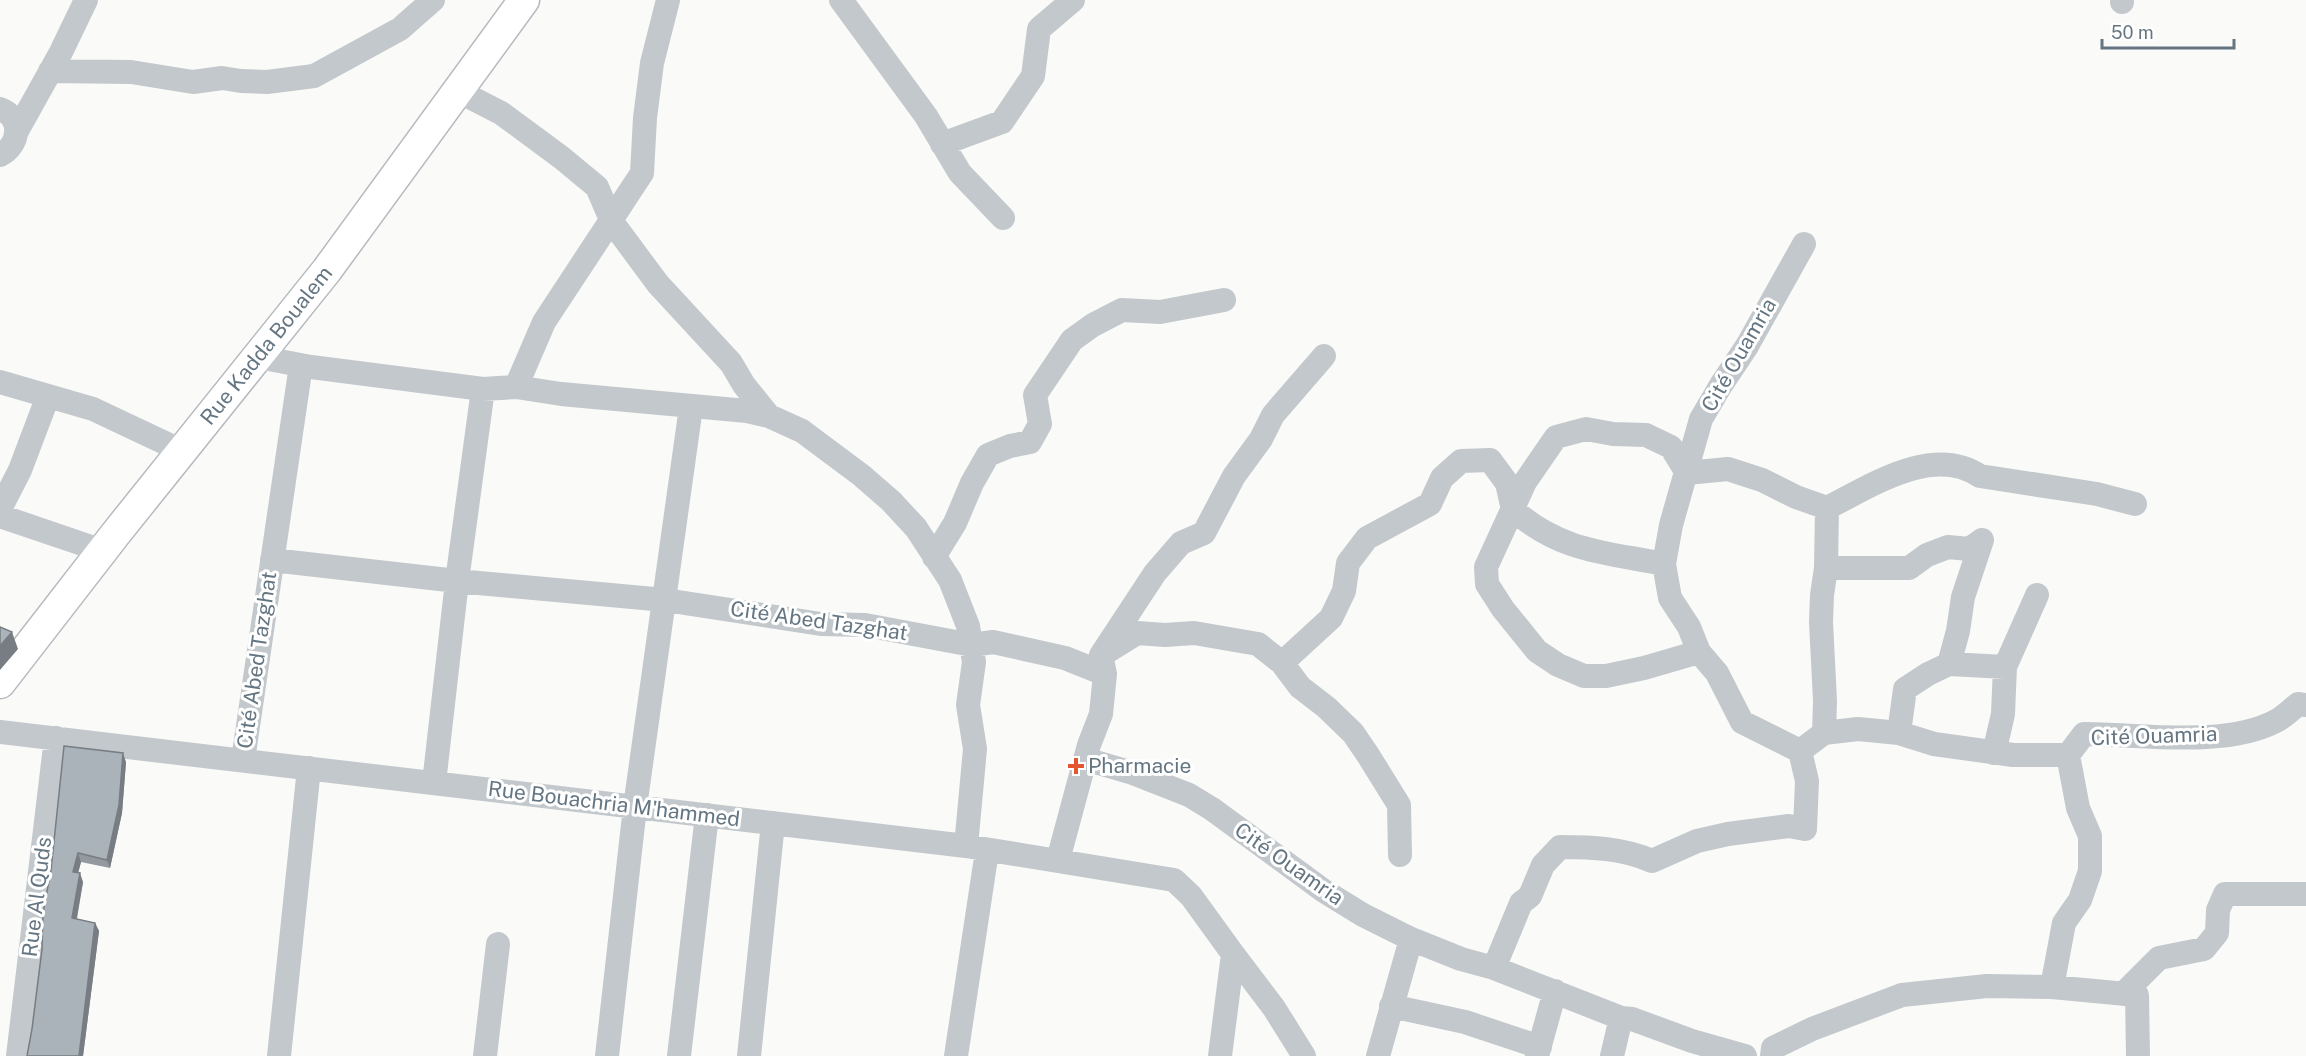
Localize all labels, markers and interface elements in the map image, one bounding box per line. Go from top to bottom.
scale bar [2102,12,2234,50]
text: 50 m [2111,22,2154,43]
street label: Rue Kadda Boualem [195,261,337,430]
street label: Cité Ouamria [1696,294,1781,416]
street label: Cité Abed Tazghat [232,570,281,750]
street label: Cité Abed Tazghat [729,596,909,645]
street label: Cité Ouamria [2090,721,2218,750]
place label: Pharmacie [1088,753,1191,778]
marker: Pharmacie [1069,759,1083,773]
street label: Rue Bouachria M'hammed [487,776,741,831]
street label: Cité Ouamria [1230,817,1348,910]
street label: Rue Al Quds [17,836,56,958]

